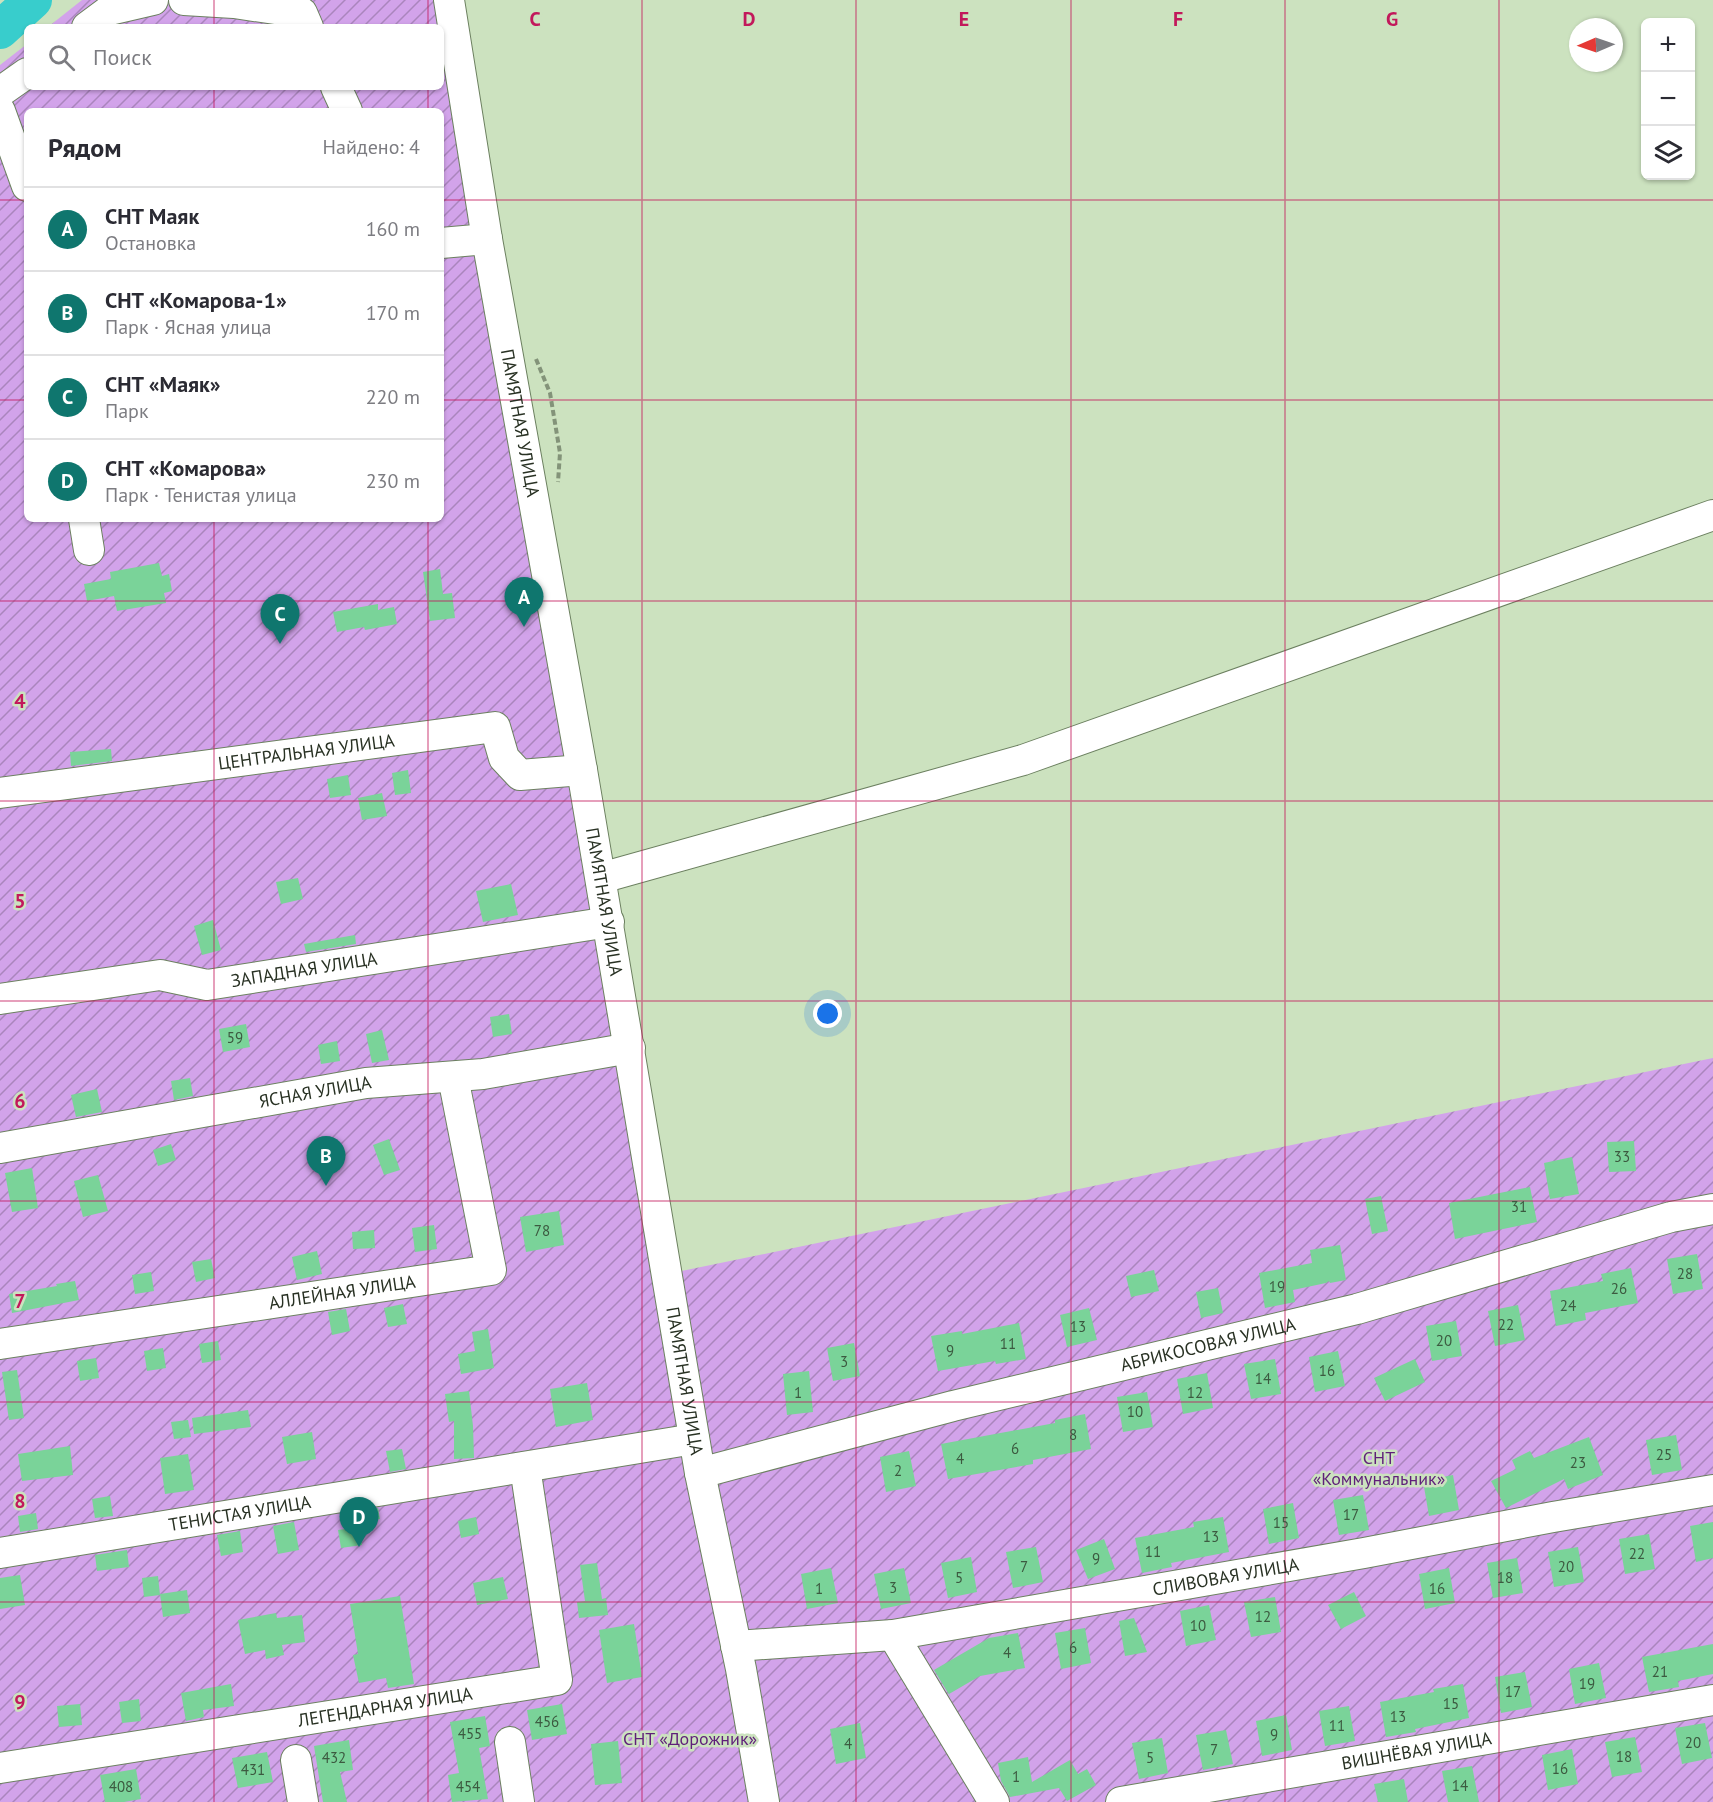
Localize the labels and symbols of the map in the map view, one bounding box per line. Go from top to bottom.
text: C [529,6,541,32]
text: D [743,6,756,32]
text: E [959,6,969,32]
text: F [1173,6,1183,32]
text: G [1386,6,1398,32]
north arrow [1569,18,1623,72]
street label: ПАМЯТНАЯ УЛИЦА [496,347,545,499]
pin: A [504,578,544,627]
pin: C [260,594,300,644]
text: 4 [14,688,26,714]
street label: ЦЕНТРАЛЬНАЯ УЛИЦА [217,728,396,775]
street label: ПАМЯТНАЯ УЛИЦА [581,826,628,978]
text: 5 [14,888,26,914]
street label: ЗАПАДНАЯ УЛИЦА [229,946,379,992]
your location [813,999,842,1028]
house number: 59 [227,1028,243,1047]
street label: ЯСНАЯ УЛИЦА [257,1070,373,1113]
text: 6 [14,1088,26,1114]
pin: B [306,1136,346,1186]
house number: 33 [1614,1147,1630,1166]
house number: 31 [1511,1197,1527,1216]
house number: 78 [534,1221,550,1240]
house number: 28 [1677,1264,1693,1283]
street label: АЛЛЕЙНАЯ УЛИЦА [267,1269,417,1314]
house number: 19 [1269,1277,1285,1296]
house number: 26 [1611,1279,1627,1298]
text: 7 [14,1288,26,1314]
house number: 24 [1560,1296,1576,1315]
street label: ПАМЯТНАЯ УЛИЦА [661,1305,709,1457]
street label: АБРИКОСОВАЯ УЛИЦА [1118,1312,1298,1376]
house number: 22 [1498,1315,1514,1334]
house number: 13 [1070,1317,1086,1336]
house number: 20 [1436,1331,1452,1350]
house number: 11 [1000,1334,1016,1353]
house number: 9 [946,1341,954,1360]
house number: 3 [840,1352,848,1371]
house number: 16 [1319,1361,1335,1380]
house number: 14 [1255,1369,1271,1388]
house number: 1 [794,1383,802,1402]
house number: 12 [1187,1383,1203,1402]
house number: 10 [1127,1402,1143,1421]
house number: 8 [1069,1425,1077,1444]
house number: 6 [1011,1439,1019,1458]
house number: 25 [1656,1445,1672,1464]
park label: СНТ «Коммунальник» [1313,1446,1445,1490]
house number: 4 [956,1449,964,1468]
house number: 23 [1570,1453,1586,1472]
house number: 2 [894,1461,902,1480]
text: 8 [14,1488,26,1514]
street label: ТЕНИСТАЯ УЛИЦА [167,1490,313,1536]
pin: D [340,1498,378,1547]
house number: 17 [1343,1505,1359,1524]
house number: 15 [1273,1513,1289,1532]
house number: 13 [1203,1527,1219,1546]
house number: 11 [1145,1542,1161,1561]
house number: 22 [1629,1544,1645,1563]
house number: 9 [1092,1549,1100,1568]
street label: СЛИВОВАЯ УЛИЦА [1151,1552,1301,1601]
house number: 7 [1020,1557,1028,1576]
house number: 20 [1558,1557,1574,1576]
house number: 5 [955,1568,963,1587]
house number: 18 [1497,1568,1513,1587]
house number: 3 [889,1578,897,1597]
house number: 1 [815,1579,823,1598]
house number: 16 [1429,1579,1445,1598]
house number: 12 [1255,1607,1271,1626]
house number: 10 [1190,1616,1206,1635]
house number: 6 [1069,1638,1077,1657]
house number: 4 [1003,1643,1011,1662]
house number: 21 [1652,1662,1668,1681]
house number: 19 [1579,1674,1595,1693]
street label: ЛЕГЕНДАРНАЯ УЛИЦА [295,1681,474,1732]
house number: 17 [1505,1682,1521,1701]
text: 9 [14,1689,26,1715]
house number: 15 [1443,1694,1459,1713]
house number: 13 [1390,1707,1406,1726]
house number: 456 [535,1712,559,1731]
house number: 11 [1329,1716,1345,1735]
house number: 455 [458,1724,482,1743]
house number: 9 [1270,1725,1278,1744]
street label: ВИШНЁВАЯ УЛИЦА [1340,1726,1494,1775]
park label: СНТ «Дорожник» [623,1727,757,1750]
house number: 20 [1685,1733,1701,1752]
house number: 4 [844,1734,852,1753]
house number: 7 [1210,1740,1218,1759]
house number: 18 [1616,1747,1632,1766]
house number: 432 [322,1748,346,1767]
house number: 5 [1146,1748,1154,1767]
house number: 16 [1552,1759,1568,1778]
house number: 431 [241,1760,265,1779]
house number: 1 [1012,1767,1020,1786]
house number: 14 [1452,1776,1468,1795]
house number: 408 [109,1777,133,1796]
house number: 454 [456,1777,480,1796]

